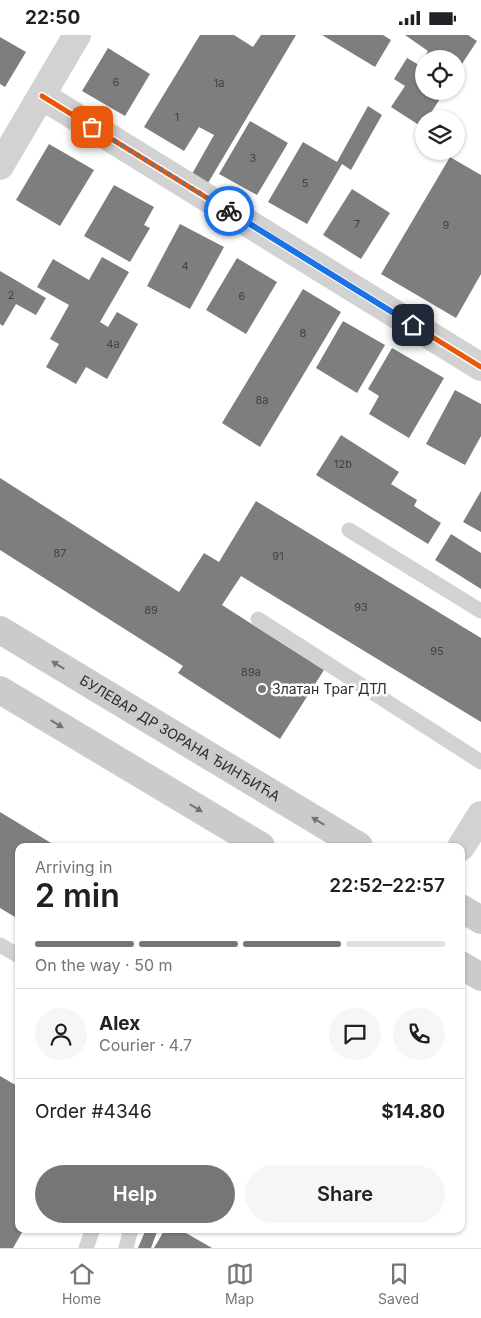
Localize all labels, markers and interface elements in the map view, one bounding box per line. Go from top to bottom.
text: 22:50 [25,6,80,29]
map controls [415,50,465,160]
button: locate [415,50,465,100]
house number: 6 [113,75,120,89]
house number: 1a [214,76,224,90]
pin [71,106,113,148]
house number: 1 [175,110,179,124]
button: layers [415,110,465,160]
icon: bag [78,113,106,141]
house number: 3 [250,151,257,165]
house number: 5 [302,176,309,190]
courier [204,186,254,236]
icon: bike [215,197,243,225]
house number: 7 [354,217,360,231]
house number: 9 [443,218,450,232]
house number: 4 [181,259,189,273]
house number: 2 [8,288,14,302]
house number: 6 [239,289,246,303]
pin [392,304,434,346]
icon: home [399,311,427,339]
house number: 8 [300,326,307,340]
house number: 4a [106,337,120,351]
house number: 8a [256,393,268,407]
house number: 12b [334,457,352,471]
house number: 87 [53,546,67,560]
house number: 91 [272,549,284,563]
house number: 93 [354,600,368,614]
house number: 89 [144,603,158,617]
house number: 95 [430,644,444,658]
one-way arrow [52,660,65,669]
house number: 89a [241,665,261,679]
street label: БУЛЕВАР ДР ЗОРАНА ЂИНЂИЋА [77,671,284,805]
place label: Златан Траг ДТЛ [272,680,387,697]
marker: Златан Траг ДТЛ [256,683,268,695]
one-way arrow [50,719,63,728]
one-way arrow [190,803,203,812]
one-way arrow [311,817,324,826]
text: Arriving in [35,857,112,877]
text: 22:52–22:57 [329,874,445,897]
text: 2 min [35,876,120,915]
text: On the way · 50 m [35,955,173,975]
button: person [35,1008,87,1060]
button: chat [329,1008,381,1060]
button: phone [393,1008,445,1060]
text: Alex [99,1012,140,1035]
text: Courier · 4.7 [99,1035,192,1055]
text: Order #4346 [35,1100,152,1123]
text: $14.80 [381,1100,445,1123]
button: Help [35,1165,235,1223]
button: Share [245,1165,445,1223]
tab: Home [62,1260,101,1307]
tab: Map [225,1260,254,1307]
tab: Saved [378,1260,419,1307]

